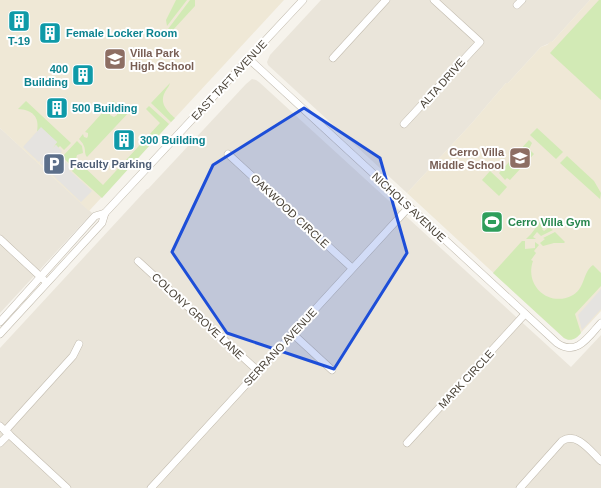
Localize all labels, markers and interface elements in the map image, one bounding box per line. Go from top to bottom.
building icon: T-19 [6,8,32,34]
building icon: Female Locker Room [37,20,63,46]
place label: Female Locker Room [66,27,177,39]
place label: T-19 [8,35,30,47]
street label: EAST TAFT AVENUE [189,38,269,122]
school or university icon: Villa Park High School [102,46,128,72]
place label: Villa Park High School [130,47,194,72]
street label: ALTA DRIVE [417,56,467,110]
building icon: 400 Building [70,62,96,88]
place label: 400 Building [24,63,68,88]
building icon: 500 Building [44,95,70,121]
place label: 500 Building [72,102,137,114]
building icon: 300 Building [111,127,137,153]
place label: 300 Building [140,134,205,146]
school or university icon: Cerro Villa Middle School [507,145,533,171]
place label: Cerro Villa Middle School [429,146,505,171]
parking icon: Faculty Parking [41,151,67,177]
place label: Faculty Parking [70,158,152,170]
street label: NICHOLS AVENUE [370,170,448,244]
street label: OAKWOOD CIRCLE [249,172,331,250]
sports icon: Cerro Villa Gym [479,209,505,235]
place label: Cerro Villa Gym [508,216,591,228]
street label: COLONY GROVE LANE [150,270,246,362]
street label: SERRANO AVENUE [241,306,319,388]
street label: MARK CIRCLE [436,347,496,411]

